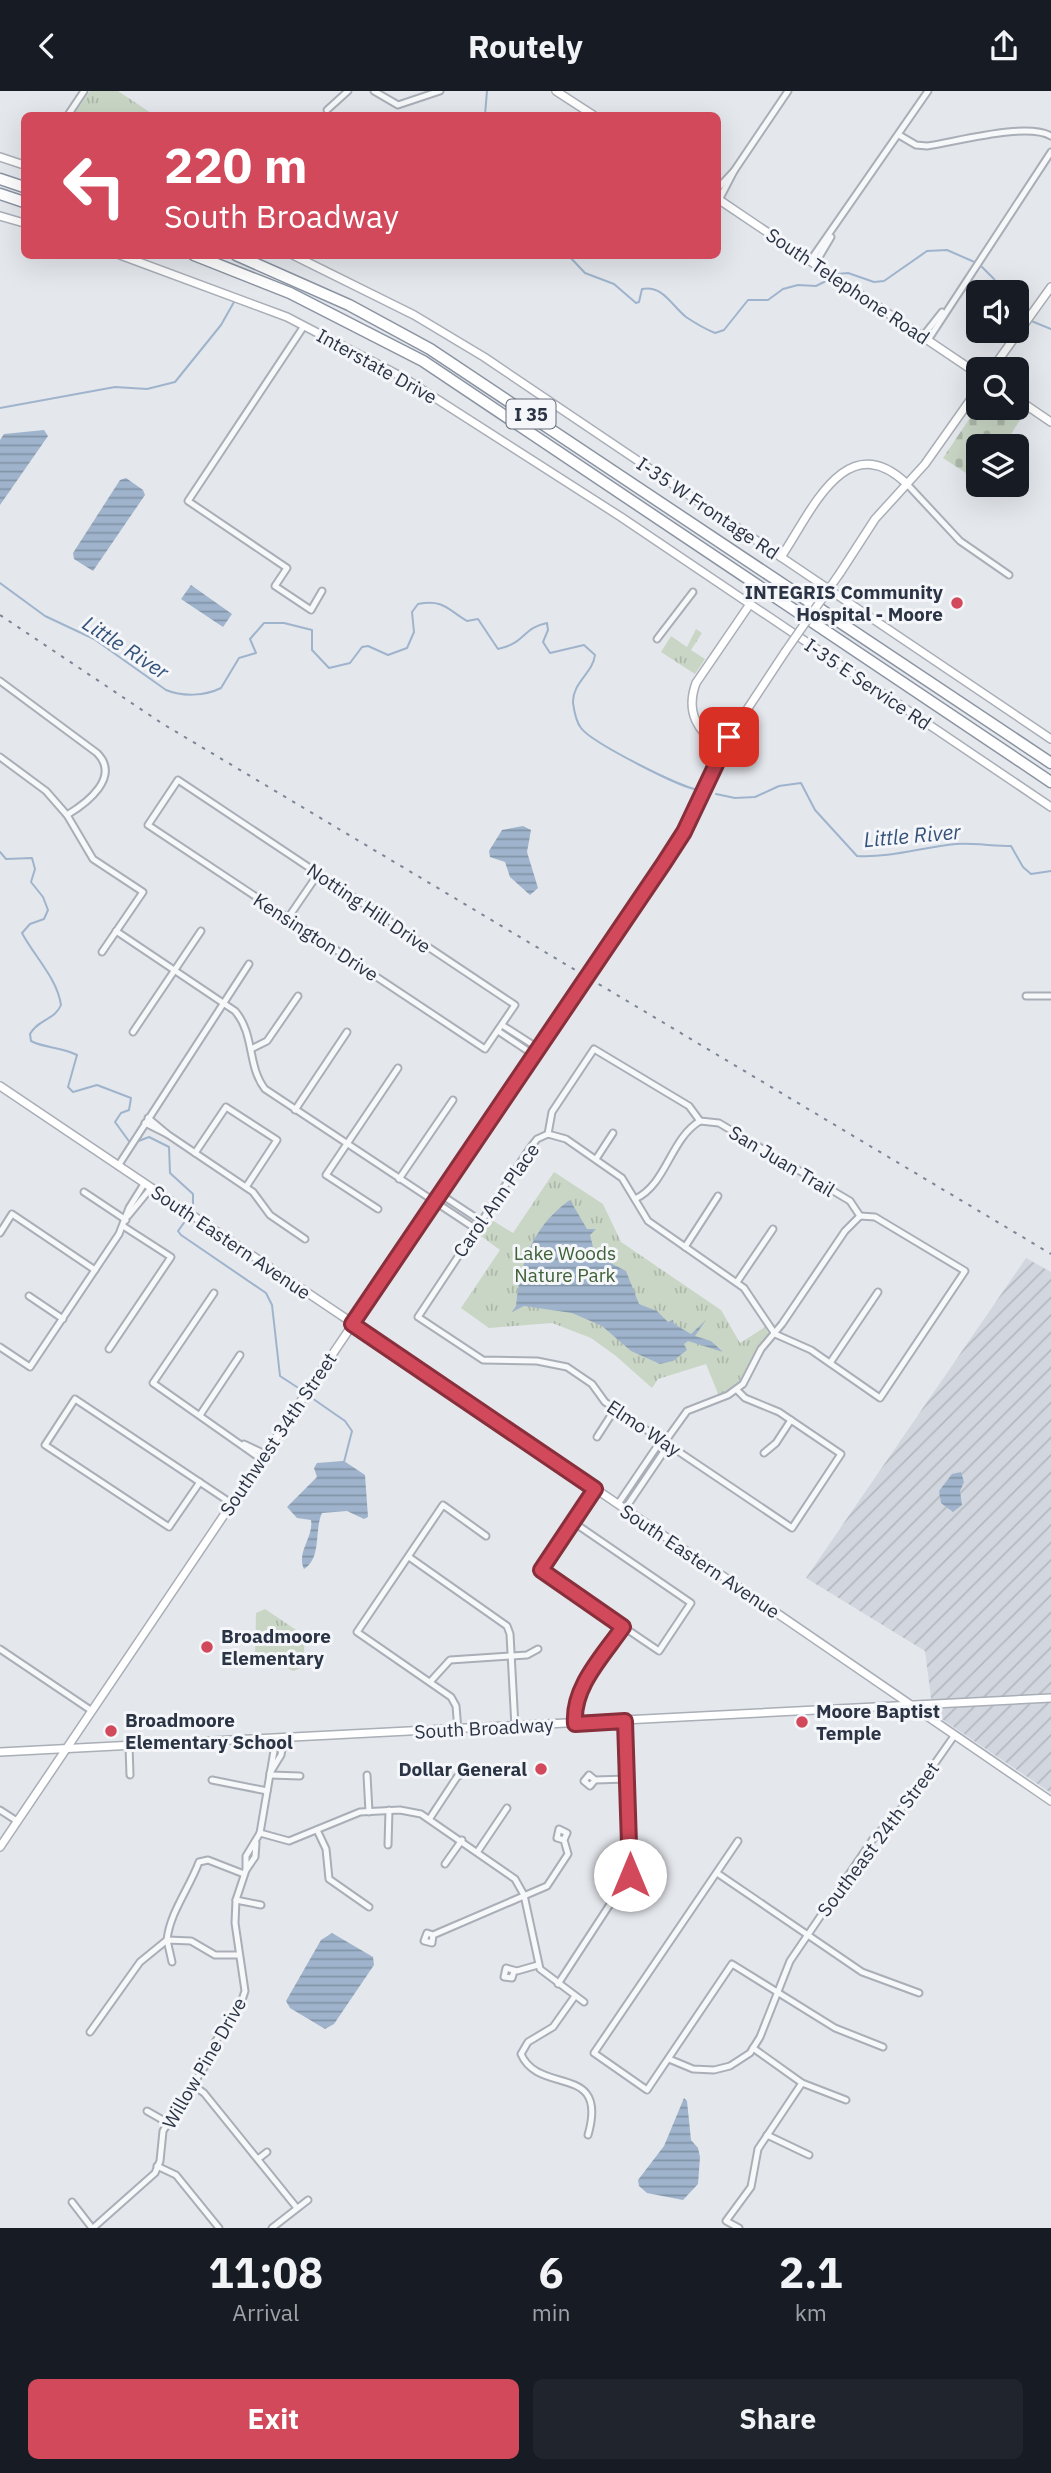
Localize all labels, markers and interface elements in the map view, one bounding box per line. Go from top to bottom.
text: Routely [468,25,583,67]
icon: back [28,27,66,65]
icon: share [985,27,1023,65]
text: 220 m [164,133,308,196]
icon: left [49,140,140,231]
text: South Broadway [164,195,399,237]
street label: South Telephone Road [762,222,934,350]
map controls [966,280,1029,497]
button: sound [966,280,1029,343]
street label: Interstate Drive [313,323,441,409]
button: search [966,357,1029,420]
road number: I 35 [506,400,556,429]
button: layers [966,434,1029,497]
street label: I-35 W Frontage Rd [632,452,784,564]
place label: INTEGRIS Community Hospital - Moore [745,580,944,626]
marker: INTEGRIS Community Hospital - Moore [949,595,965,611]
water label: Little River [78,609,176,686]
street label: I-35 E Service Rd [800,633,936,735]
pin [699,707,759,767]
icon: arrive [710,718,748,756]
water label: Little River [862,817,963,853]
street label: Notting Hill Drive [302,858,436,958]
street label: Kensington Drive [249,888,383,986]
street label: San Juan Trail [725,1120,839,1202]
street label: Carol Ann Place [448,1138,544,1262]
street label: South Eastern Avenue [147,1180,315,1304]
park label: Lake Woods Nature Park [514,1241,616,1287]
street label: Southwest 34th Street [214,1348,342,1520]
street label: Elmo Way [602,1394,686,1462]
street label: South Eastern Avenue [616,1499,784,1623]
place label: Broadmoore Elementary [221,1624,331,1670]
marker: Broadmoore Elementary [199,1639,215,1655]
place label: Moore Baptist Temple [816,1699,940,1745]
place label: Broadmoore Elementary School [125,1708,293,1754]
street label: South Broadway [414,1712,555,1744]
marker: Moore Baptist Temple [794,1714,810,1730]
marker: Broadmoore Elementary School [103,1723,119,1739]
place label: Dollar General [398,1757,527,1781]
street label: Southeast 24th Street [812,1757,944,1921]
marker: Dollar General [533,1761,549,1777]
position arrow [593,1838,667,1912]
street label: Willow Pine Drive [157,1993,251,2133]
text: 11:08 [209,2245,323,2300]
text: 6 [539,2245,564,2300]
text: 2.1 [779,2245,843,2300]
text: Arrival [232,2297,299,2327]
text: min [532,2297,571,2327]
text: km [795,2297,827,2327]
button: Exit [28,2379,519,2459]
button: Share [533,2379,1023,2459]

